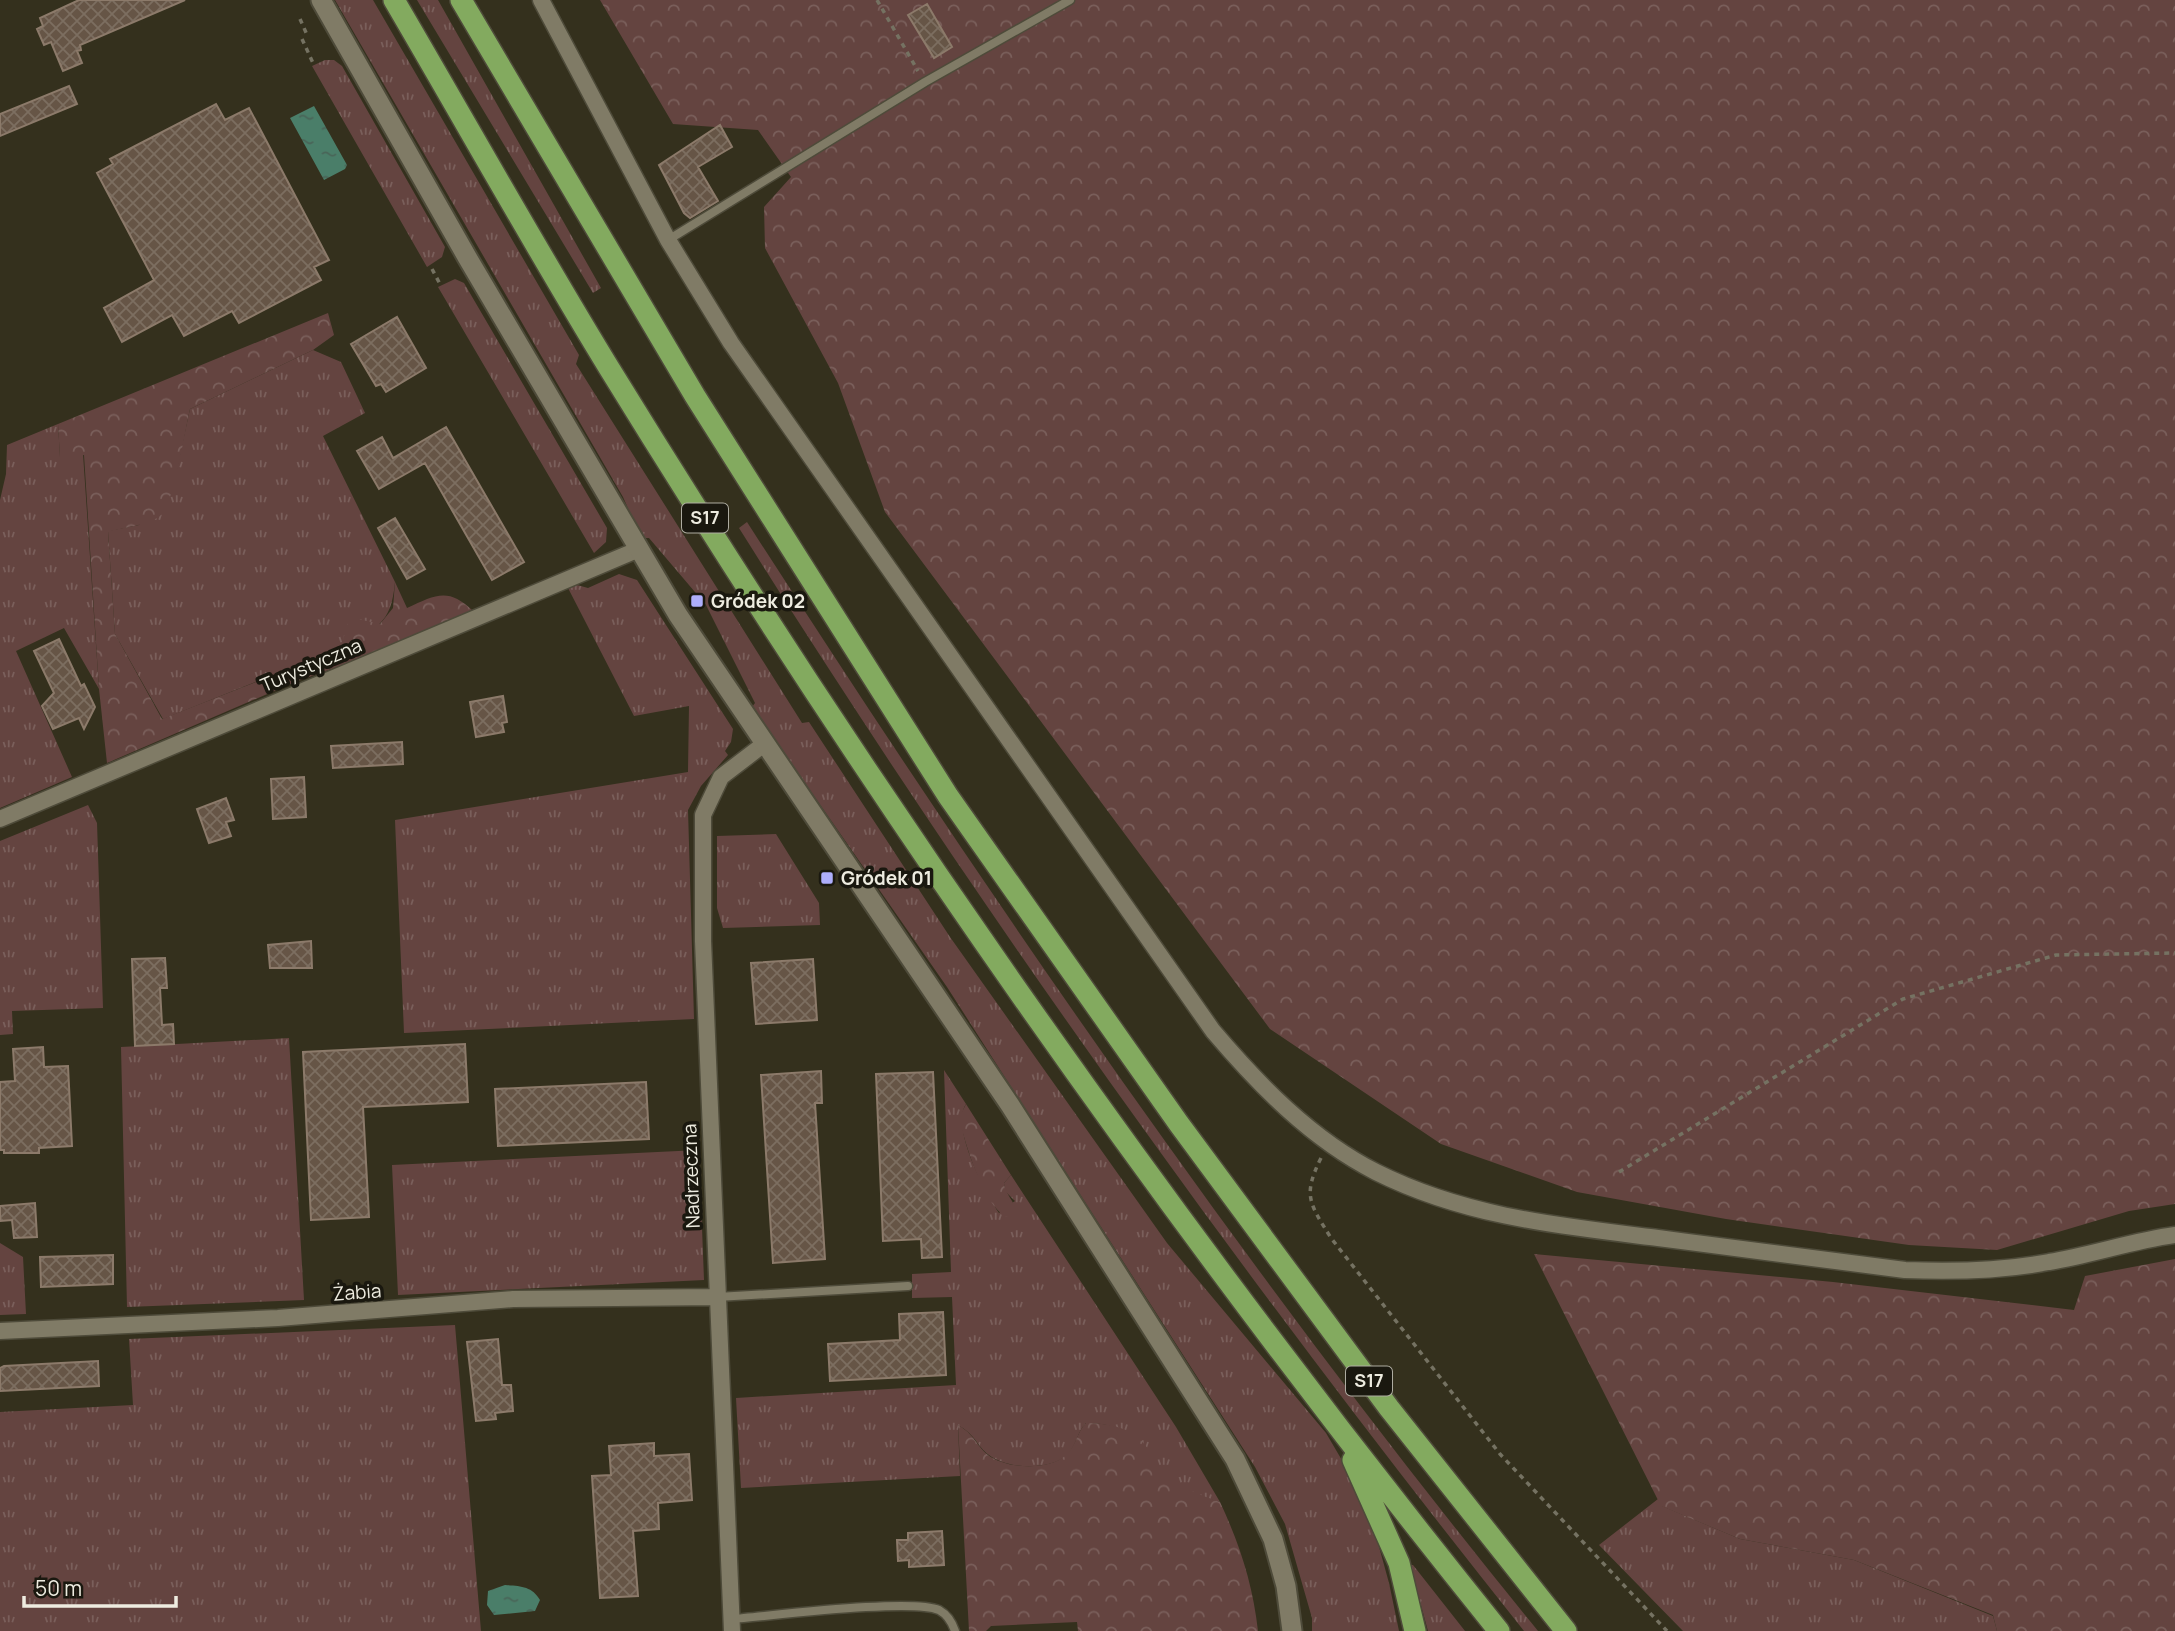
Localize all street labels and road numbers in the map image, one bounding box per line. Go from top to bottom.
road number: S17 [682,504,728,532]
street label: Turystyczna [256,632,366,698]
street label: Nadrzeczna [676,1123,706,1229]
street label: Żabia [332,1277,382,1307]
road number: S17 [1346,1366,1392,1396]

